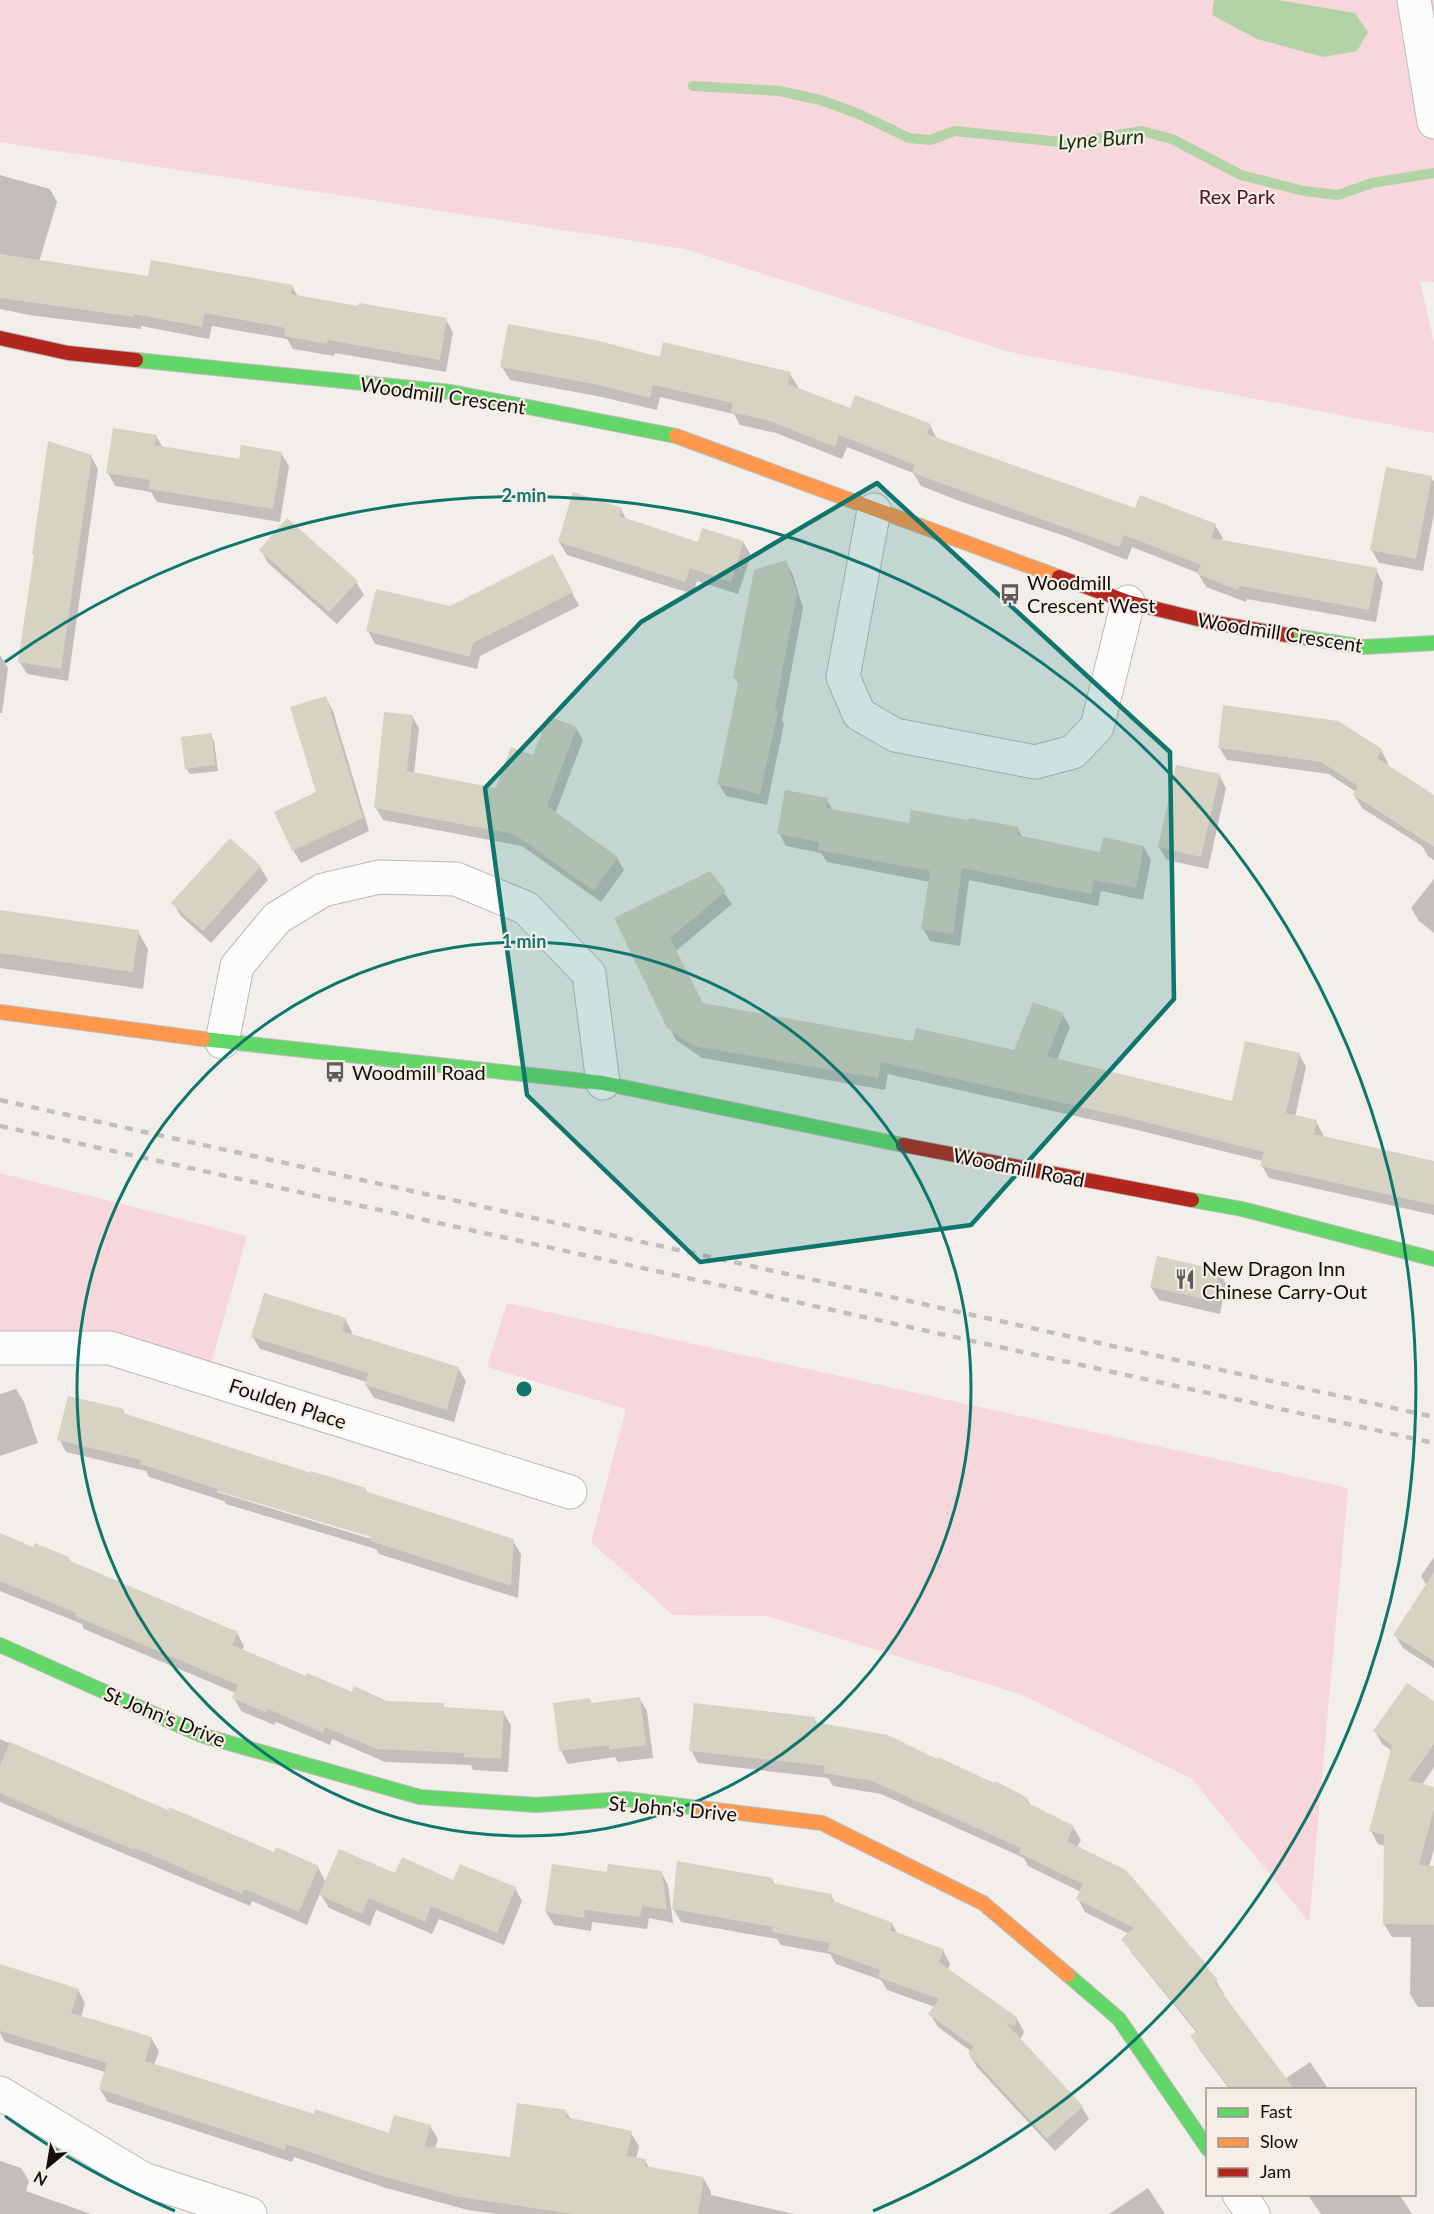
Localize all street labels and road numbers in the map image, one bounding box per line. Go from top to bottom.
street label: Woodmill Crescent [359,372,527,418]
street label: Woodmill Crescent [1196,607,1364,657]
street label: Woodmill Road [951,1142,1087,1192]
street label: Foulden Place [226,1373,350,1433]
street label: St John's Drive [101,1681,229,1751]
street label: St John's Drive [608,1790,738,1826]

